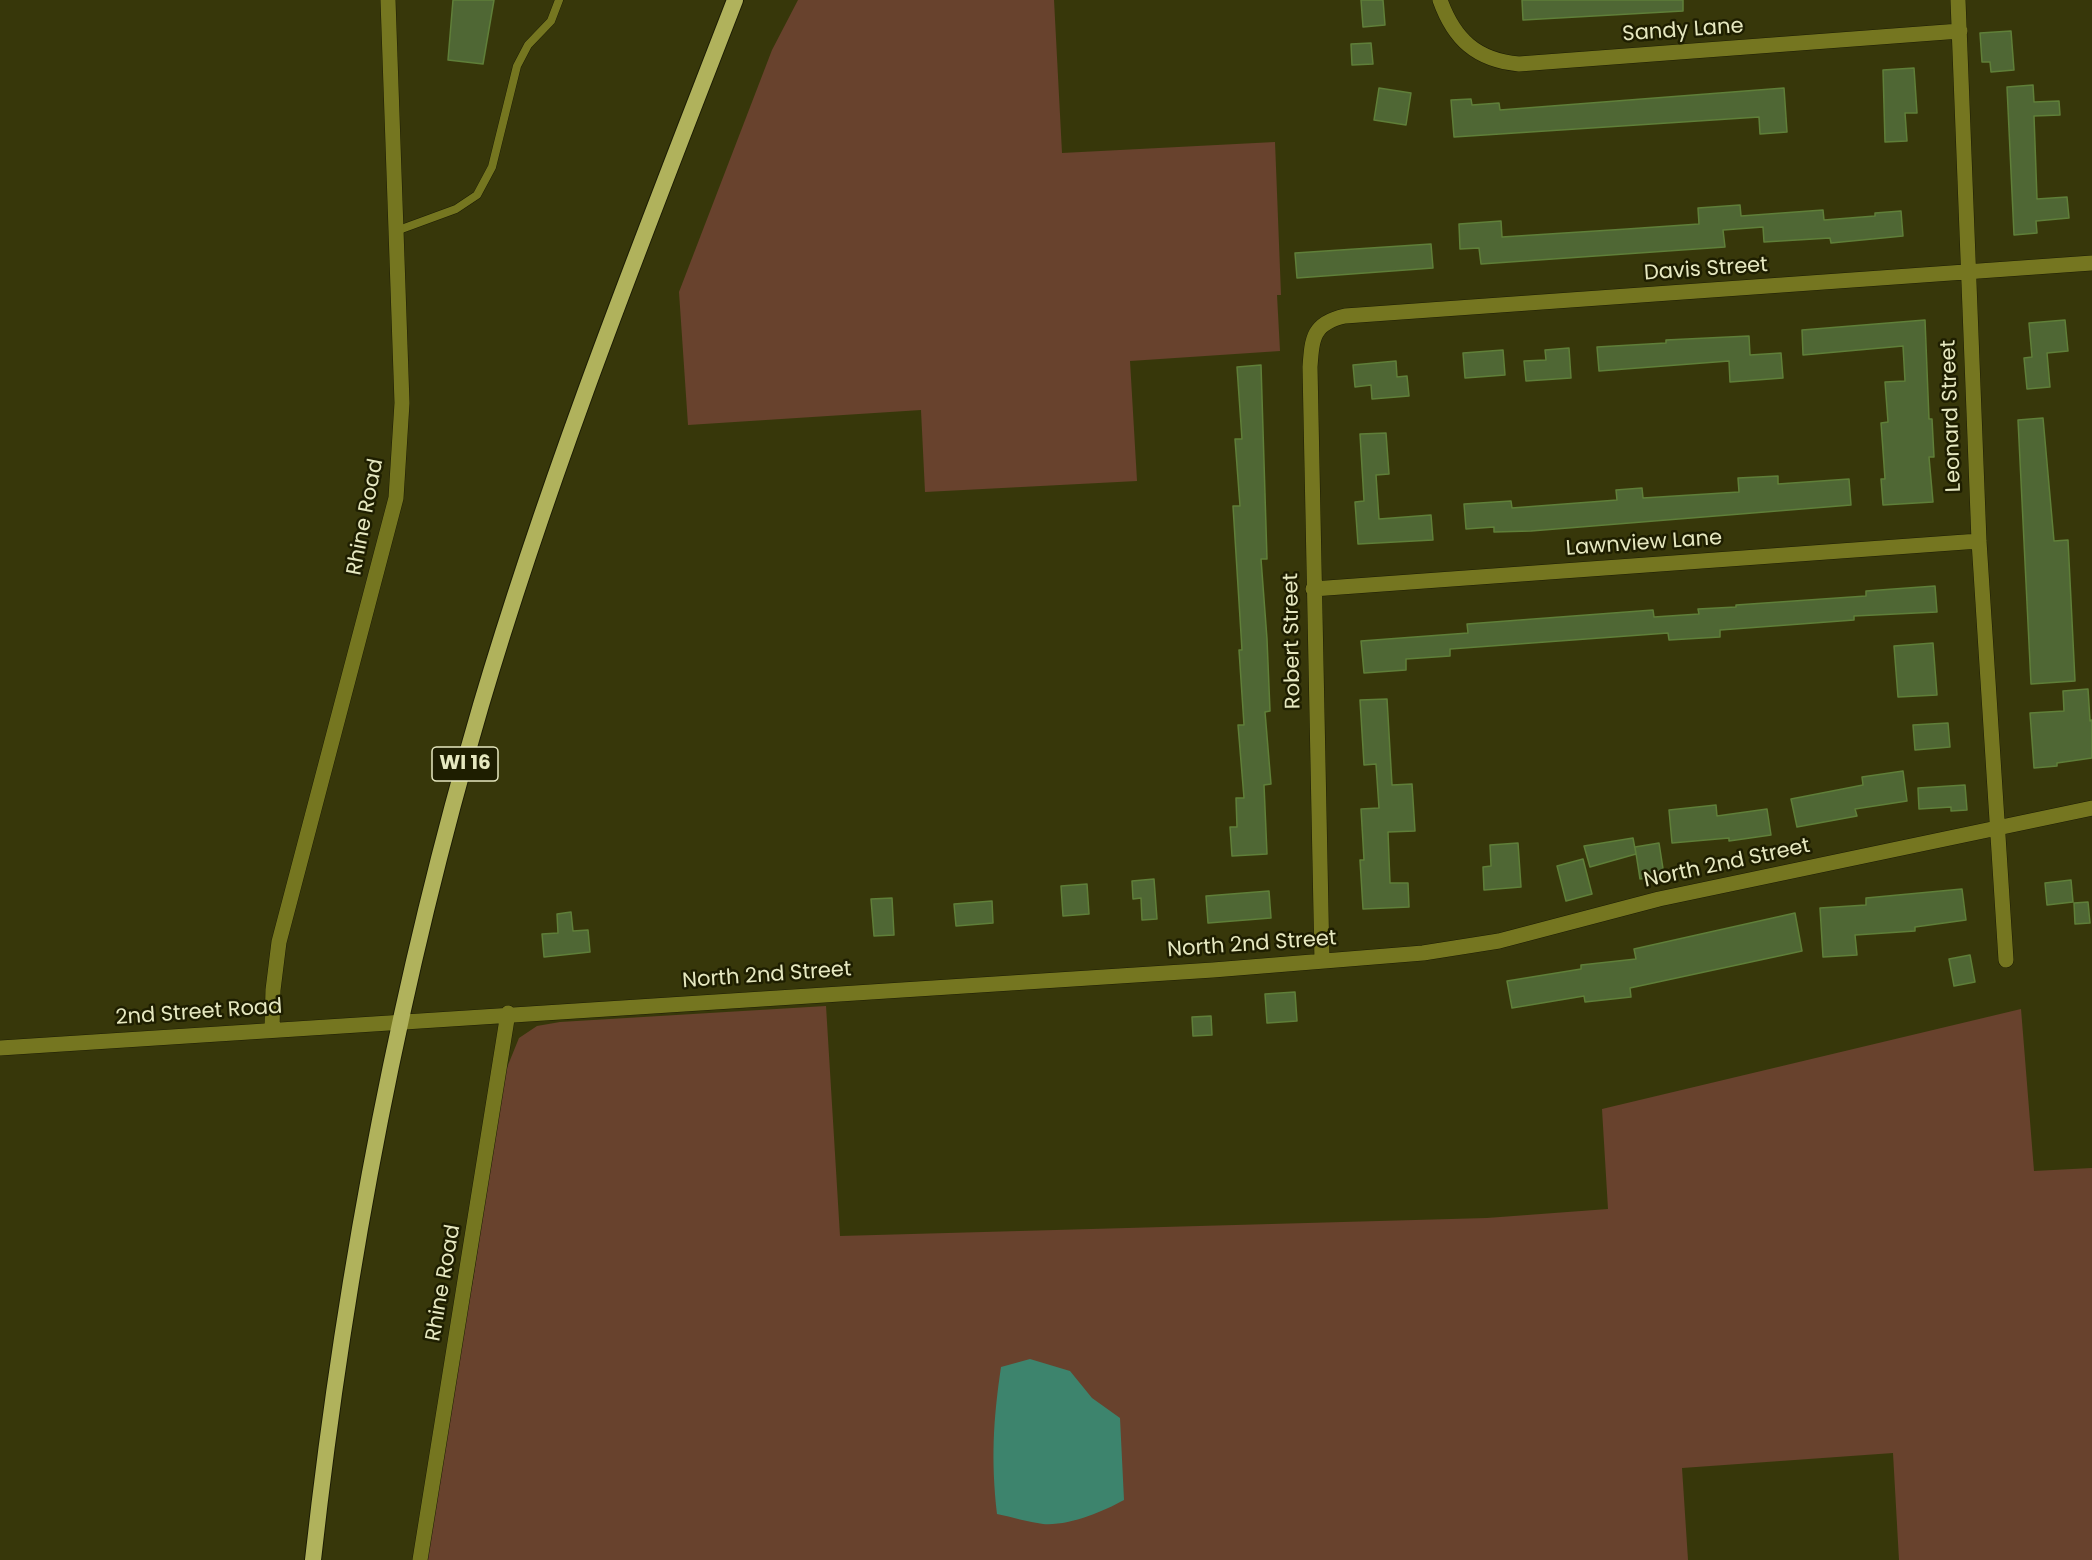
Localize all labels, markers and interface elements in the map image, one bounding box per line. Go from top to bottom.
street label: Sandy Lane [1622,14,1744,48]
street label: Davis Street [1643,253,1769,287]
street label: Leonard Street [1937,339,1967,493]
street label: Rhine Road [342,457,390,577]
street label: Lawnview Lane [1565,526,1723,562]
street label: Robert Street [1279,573,1307,709]
road number: WI 16 [432,747,498,781]
street label: North 2nd Street [1641,834,1813,894]
street label: North 2nd Street [1167,927,1337,963]
street label: North 2nd Street [682,958,852,994]
street label: 2nd Street Road [115,995,283,1031]
street label: Rhine Road [421,1223,467,1343]

